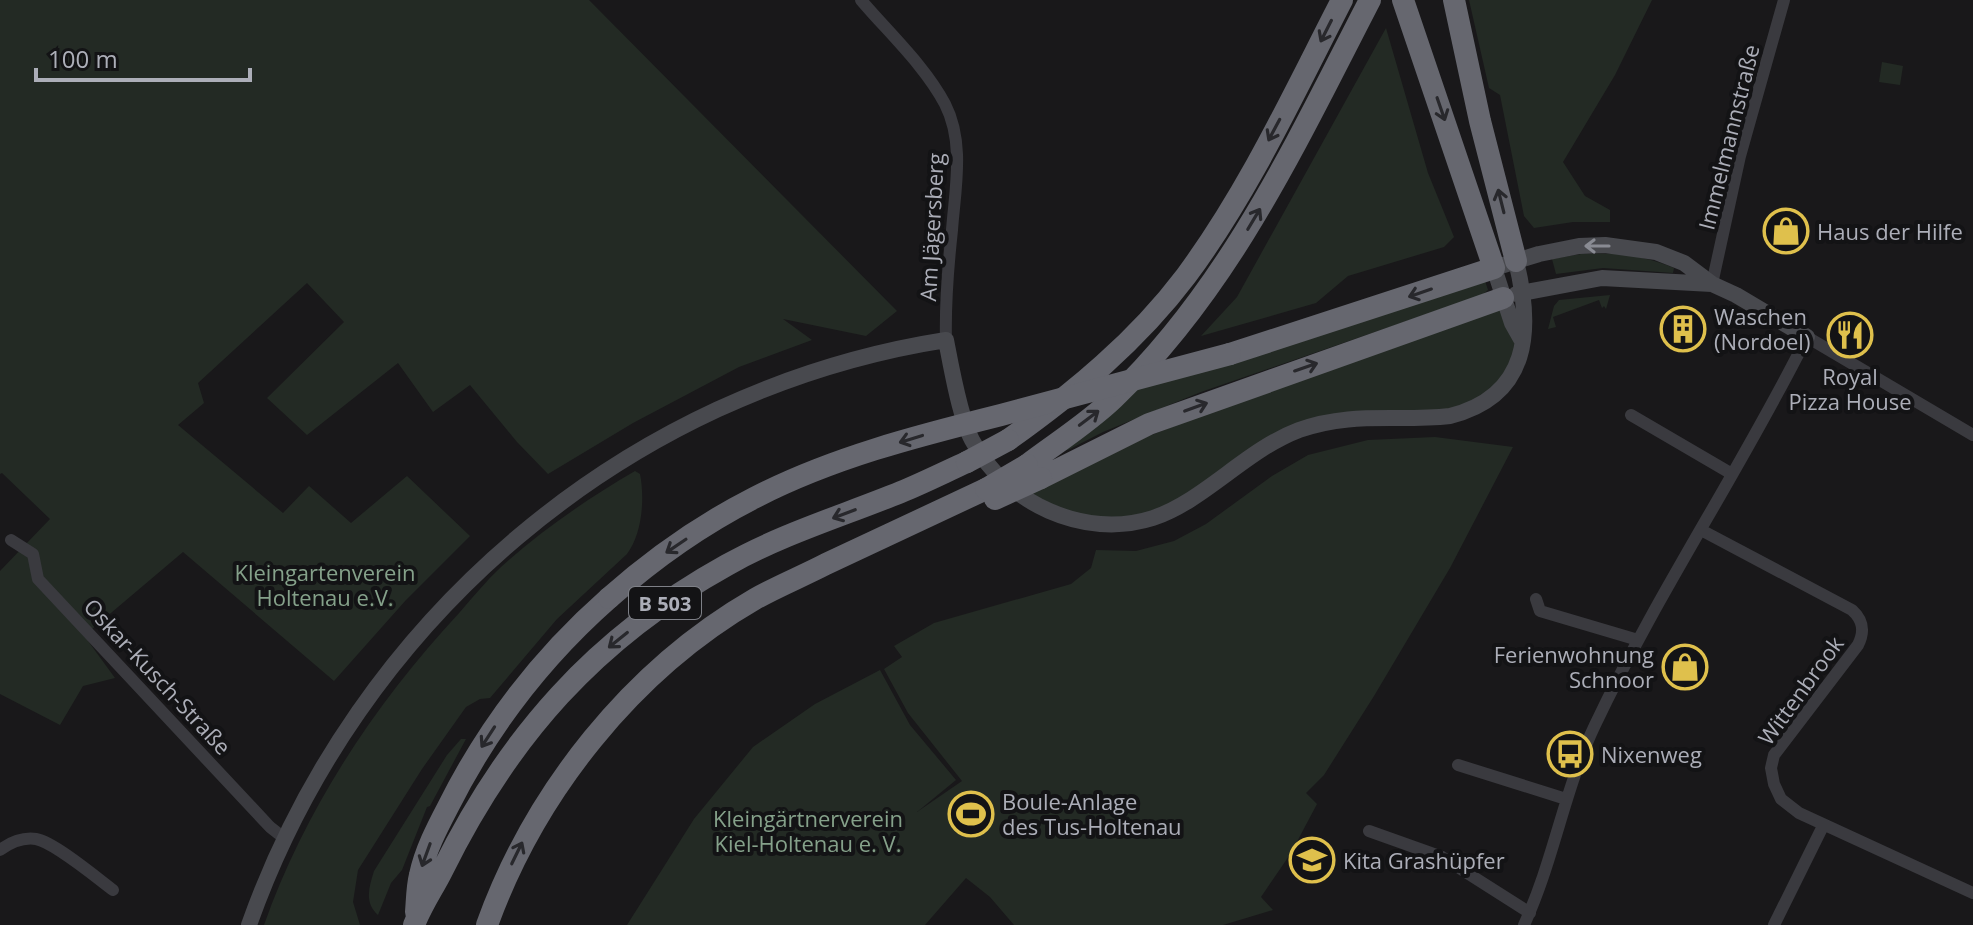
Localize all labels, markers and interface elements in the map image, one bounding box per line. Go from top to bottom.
one-way arrow [1318,18,1334,42]
scale bar [36,32,250,82]
street label: Immelmannstraße [1690,41,1766,233]
text: 100 m [48,42,118,75]
one-way arrow [1434,96,1449,121]
one-way arrow [1266,118,1282,141]
street label: Am Jägersberg [912,152,950,302]
one-way arrow [1492,188,1507,214]
shop icon: Haus der Hilfe [1762,207,1810,255]
one-way arrow [1246,208,1262,231]
place label: Haus der Hilfe [1817,216,1963,246]
one-way arrow [1584,238,1611,254]
one-way arrow [1408,286,1433,301]
place label: Waschen (Nordoel) [1714,301,1810,356]
building icon: Waschen (Nordoel) [1659,305,1707,353]
restaurant icon: Royal Pizza House [1826,311,1874,359]
one-way arrow [1293,359,1318,374]
place label: Royal Pizza House [1788,361,1912,416]
one-way arrow [1183,399,1208,413]
one-way arrow [1078,410,1100,427]
one-way arrow [899,432,925,447]
one-way arrow [832,508,856,522]
one-way arrow [665,537,687,554]
park label: Kleingartenverein Holtenau e.V. [234,557,416,612]
road number: B 503 [629,587,701,619]
street label: Oskar-Kusch-Straße [78,591,238,761]
street label: Wittenbrook [1750,629,1850,751]
one-way arrow [608,631,629,649]
place label: Ferienwohnung Schnoor [1494,639,1654,694]
shop icon: Ferienwohnung Schnoor [1661,643,1709,691]
one-way arrow [480,726,497,748]
bus stop icon: Nixenweg [1546,730,1594,778]
place label: Nixenweg [1601,739,1702,769]
place label: Boule-Anlage des Tus-Holtenau [1002,786,1182,841]
sports icon: Boule-Anlage des Tus-Holtenau [947,790,995,838]
park label: Kleingärtnerverein Kiel-Holtenau e. V. [713,803,903,858]
school or university icon: Kita Grashüpfer [1288,836,1336,884]
one-way arrow [418,842,432,867]
one-way arrow [510,842,525,866]
place label: Kita Grashüpfer [1343,845,1505,875]

